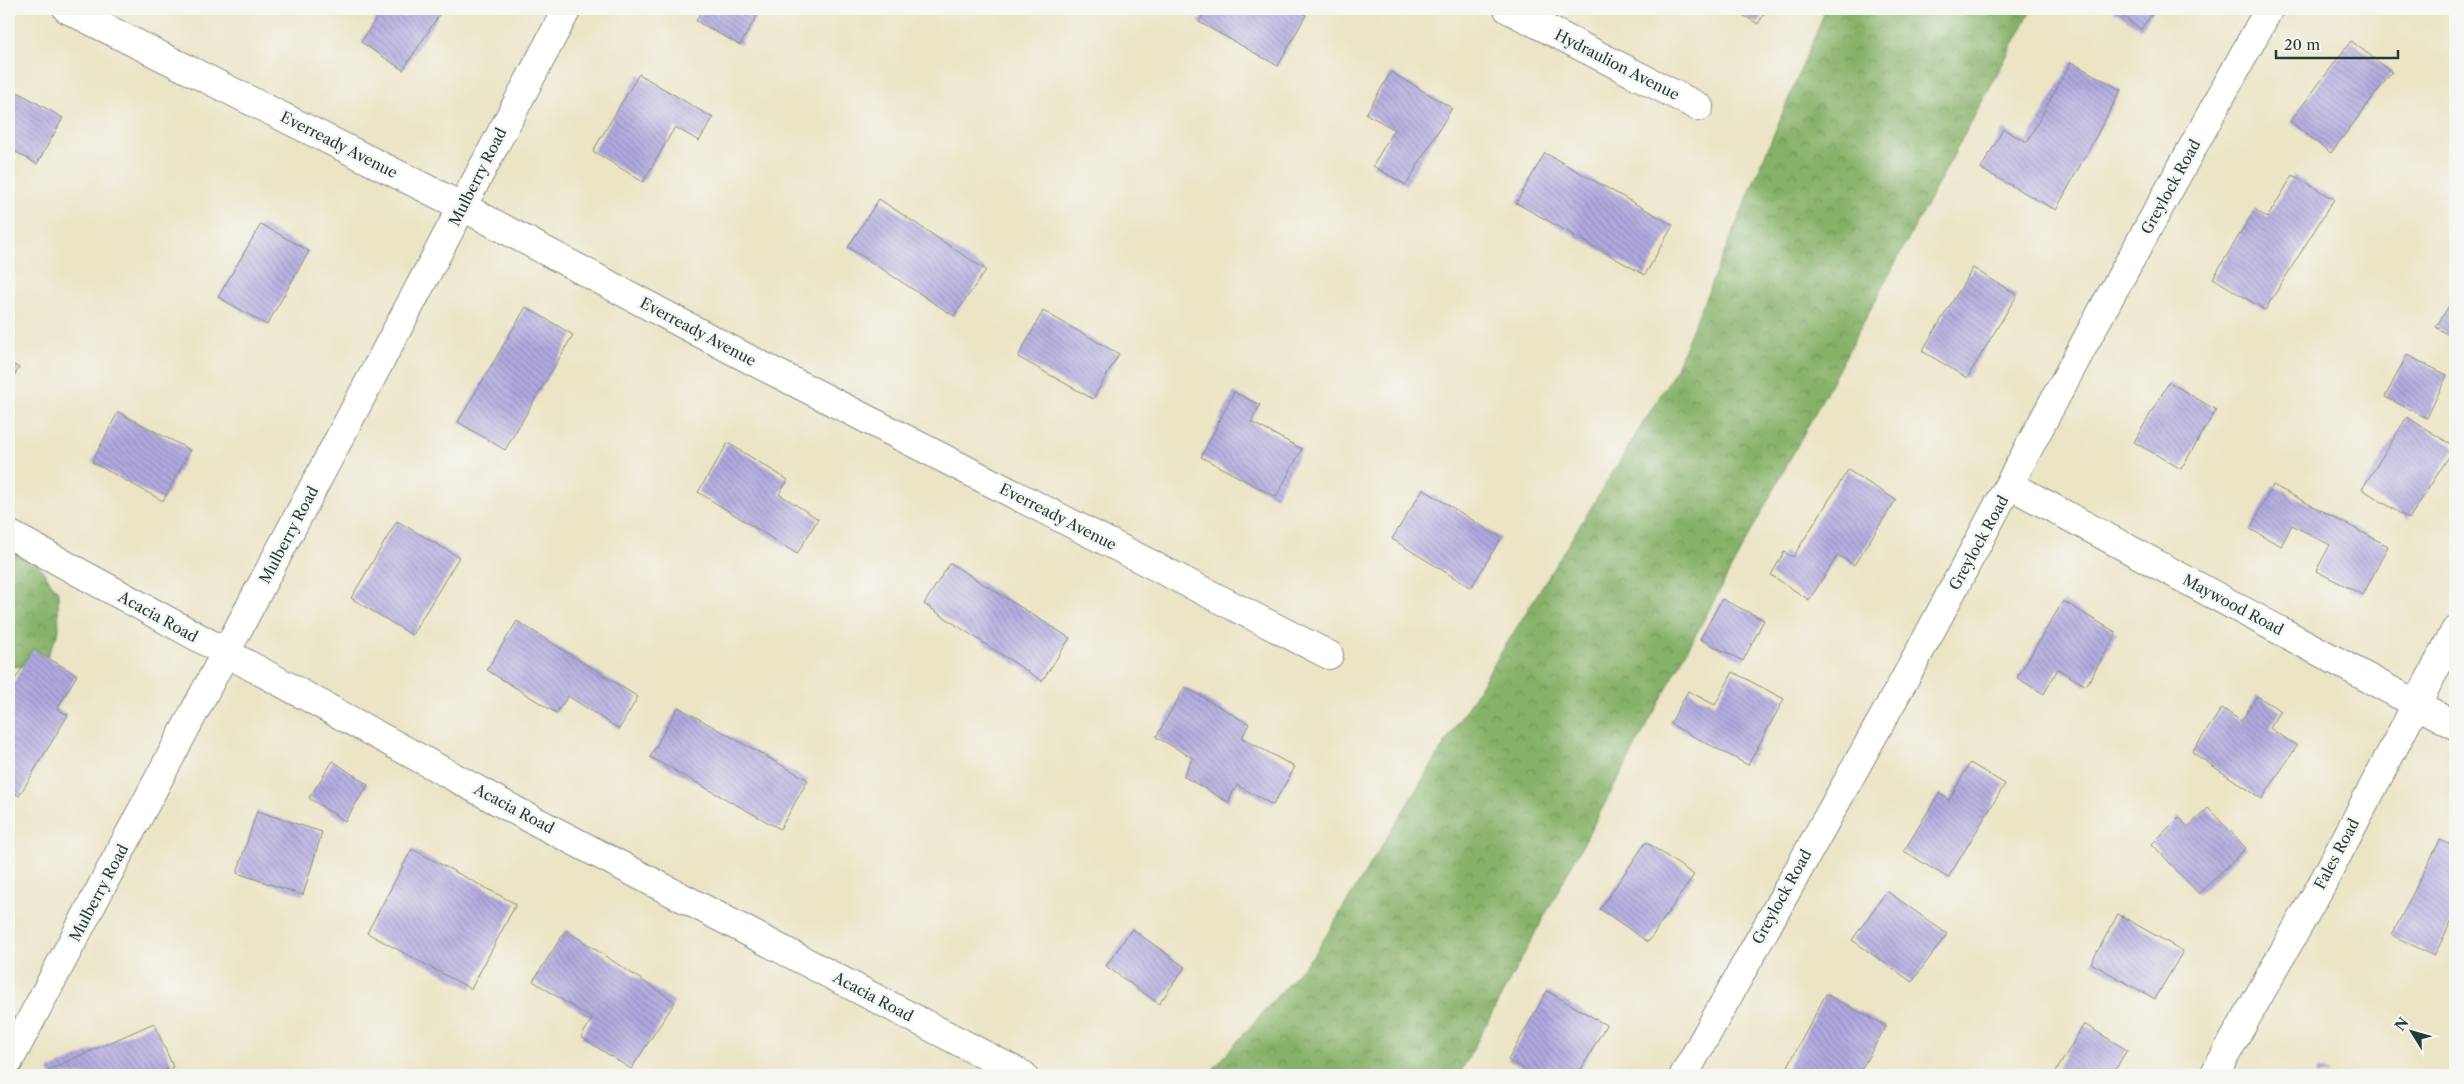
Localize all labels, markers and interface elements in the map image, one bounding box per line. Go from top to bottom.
street label: Hydraulion Avenue [1552,25,1683,104]
scale bar [2276,28,2399,60]
text: 20 m [2284,35,2320,54]
street label: Everready Avenue [278,107,401,182]
street label: Mulberry Road [445,124,510,229]
street label: Greylock Road [2137,136,2204,238]
street label: Everready Avenue [637,293,760,370]
street label: Everready Avenue [997,479,1120,554]
street label: Mulberry Road [255,483,322,587]
street label: Greylock Road [1945,492,2012,594]
street label: Maywood Road [2180,570,2287,639]
street label: Acacia Road [114,586,201,646]
street label: Acacia Road [470,779,558,838]
street label: Fales Road [2310,815,2363,892]
street label: Mulberry Road [65,841,132,945]
street label: Greylock Road [1748,846,1815,948]
street label: Acacia Road [829,967,917,1026]
north arrow [2386,1006,2436,1056]
text: N [2391,1014,2412,1034]

